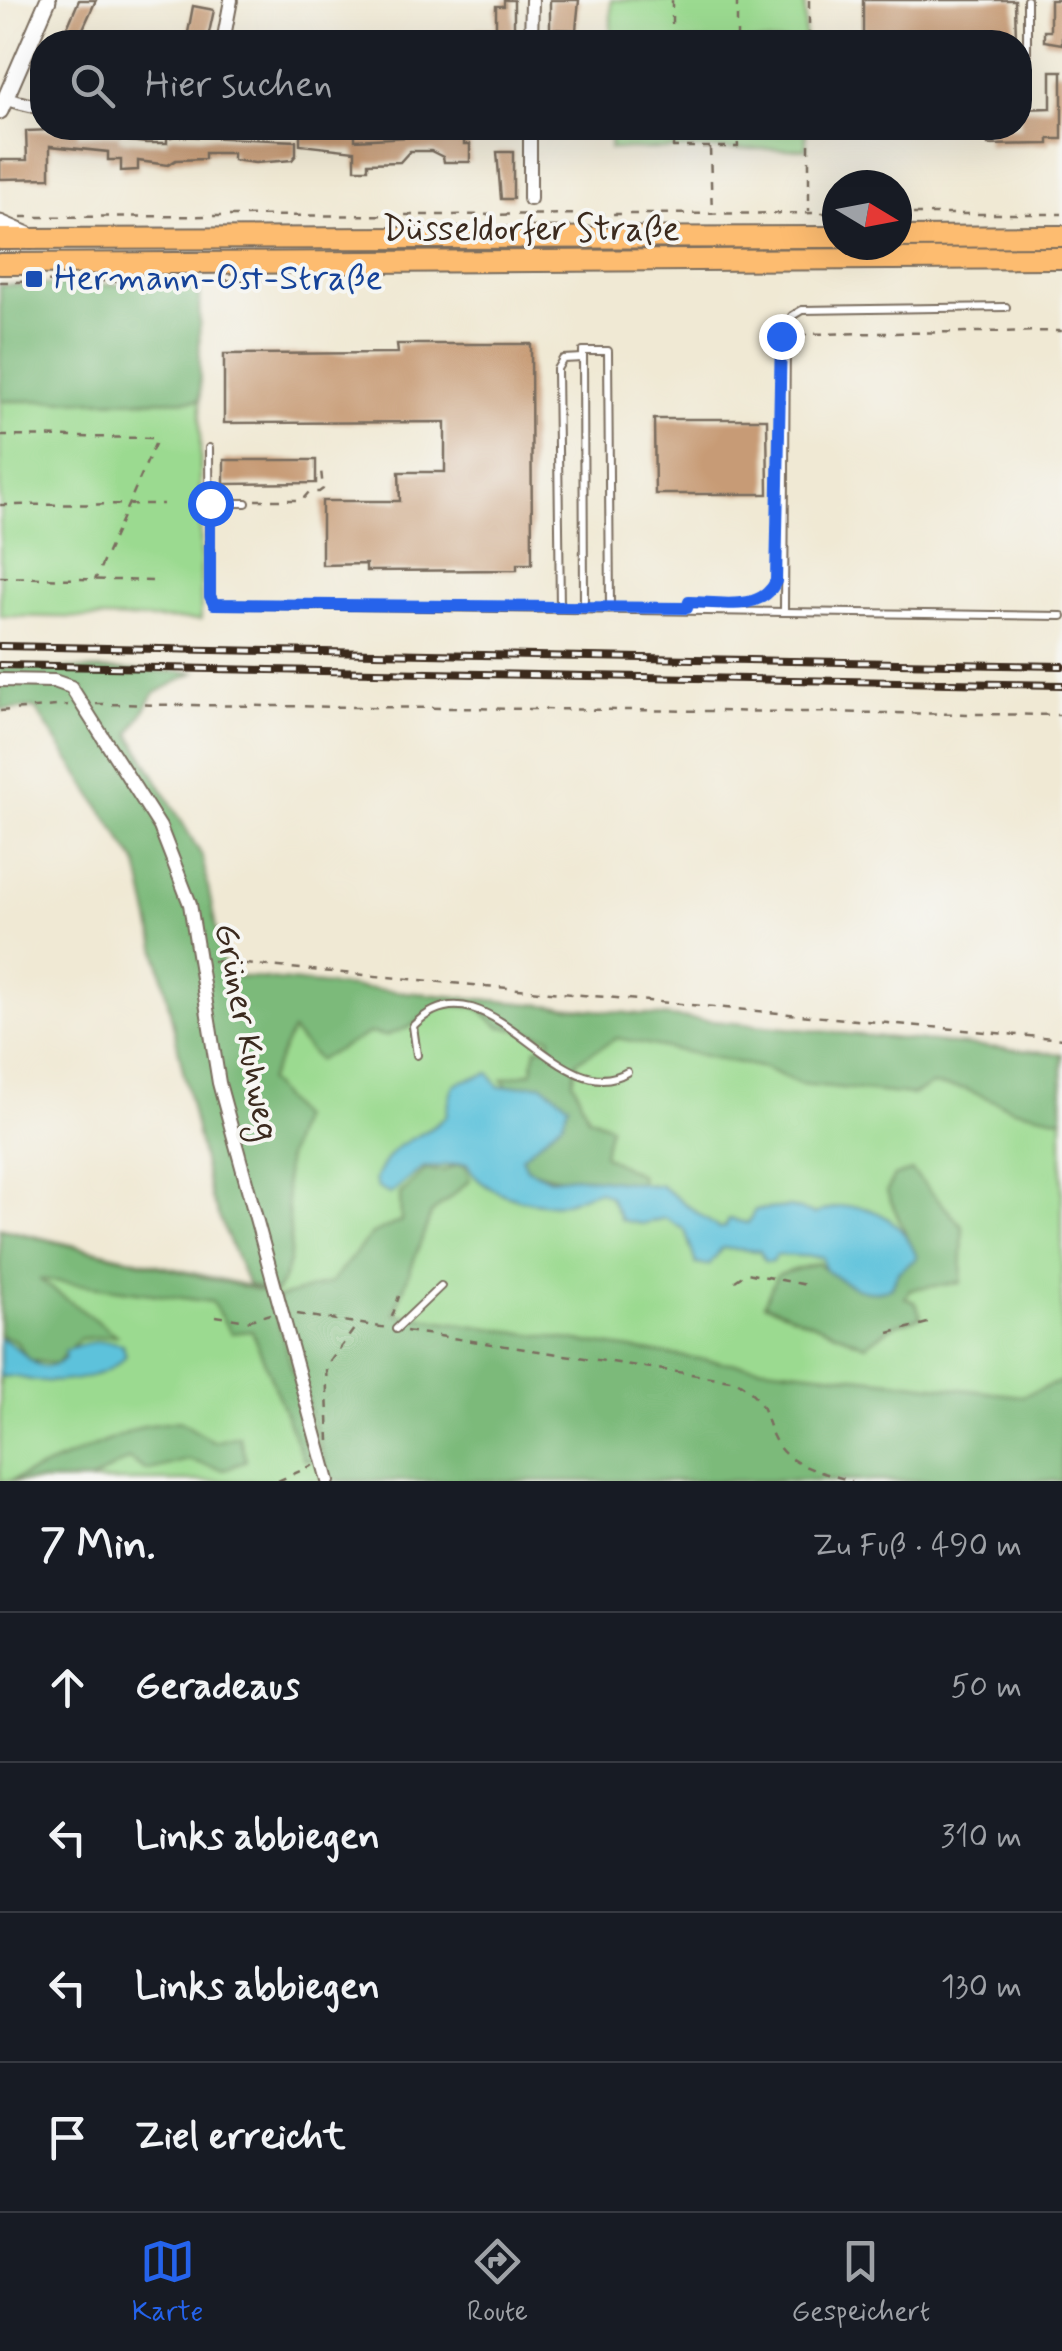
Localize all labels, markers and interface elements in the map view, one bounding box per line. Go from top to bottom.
search box [30,30,1032,140]
icon: search [65,58,120,113]
text: Hier suchen [145,61,333,110]
north arrow [822,170,912,260]
street label: Düsseldorfer Straße [382,207,680,253]
place label: Hermann-Ost-Straße [54,256,382,302]
marker: Hermann-Ost-Straße [23,268,45,290]
route end [759,314,805,360]
route start [188,481,234,527]
street label: Grüner Kuhweg [199,919,290,1145]
text: 7 Min. [40,1519,156,1574]
text: Zu Fuß · 490 m [812,1525,1022,1567]
icon: ahead [40,1660,95,1715]
text: Geradeaus [135,1663,300,1712]
text: 50 m [950,1666,1022,1708]
icon: left [40,1810,95,1865]
text: Links abbiegen [135,1813,380,1862]
text: 310 m [940,1816,1022,1858]
icon: left [40,1960,95,2015]
text: Links abbiegen [135,1963,380,2012]
text: 130 m [941,1966,1022,2008]
icon: arrive [40,2110,95,2165]
text: Ziel erreicht [135,2113,346,2162]
tab: Karte [132,2234,203,2331]
tab: Route [467,2234,528,2331]
tab: Gespeichert [792,2234,930,2331]

